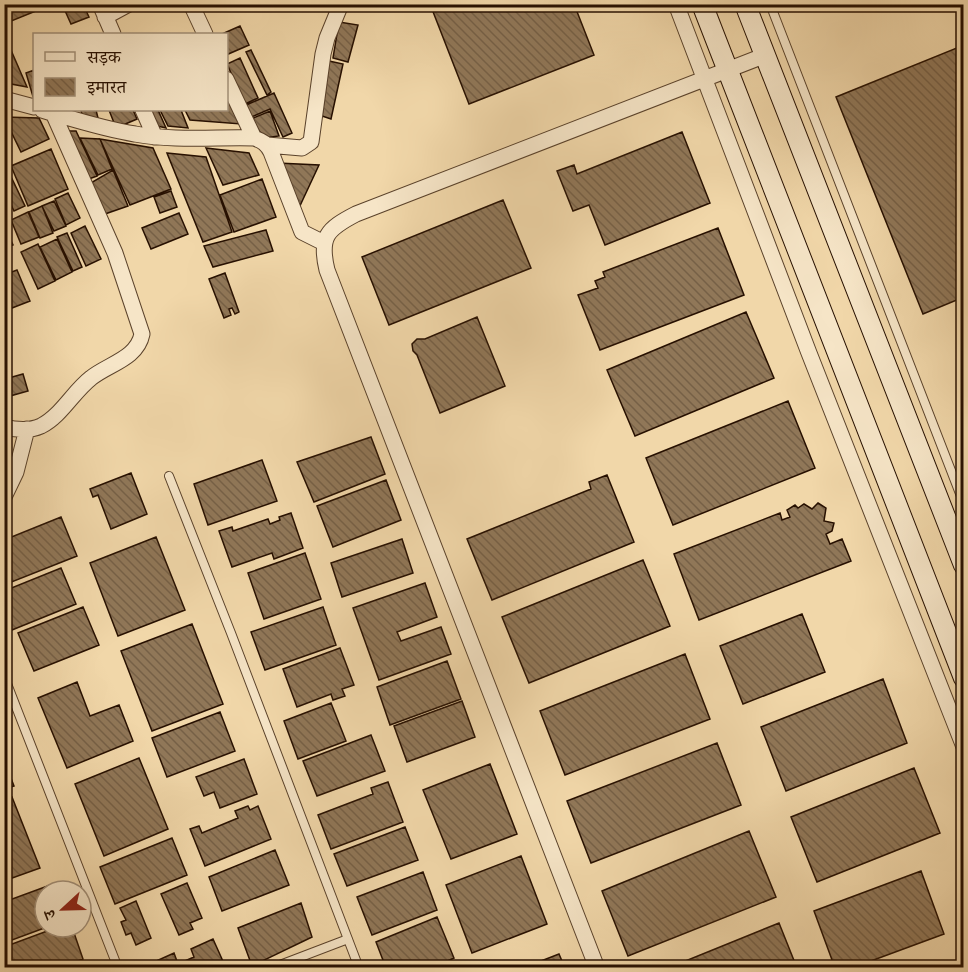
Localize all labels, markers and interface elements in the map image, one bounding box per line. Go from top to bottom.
legend [33,33,228,111]
text: सड़क [86,49,122,67]
text: इमारत [86,79,127,97]
north arrow [33,879,93,939]
text: उ [41,905,60,922]

